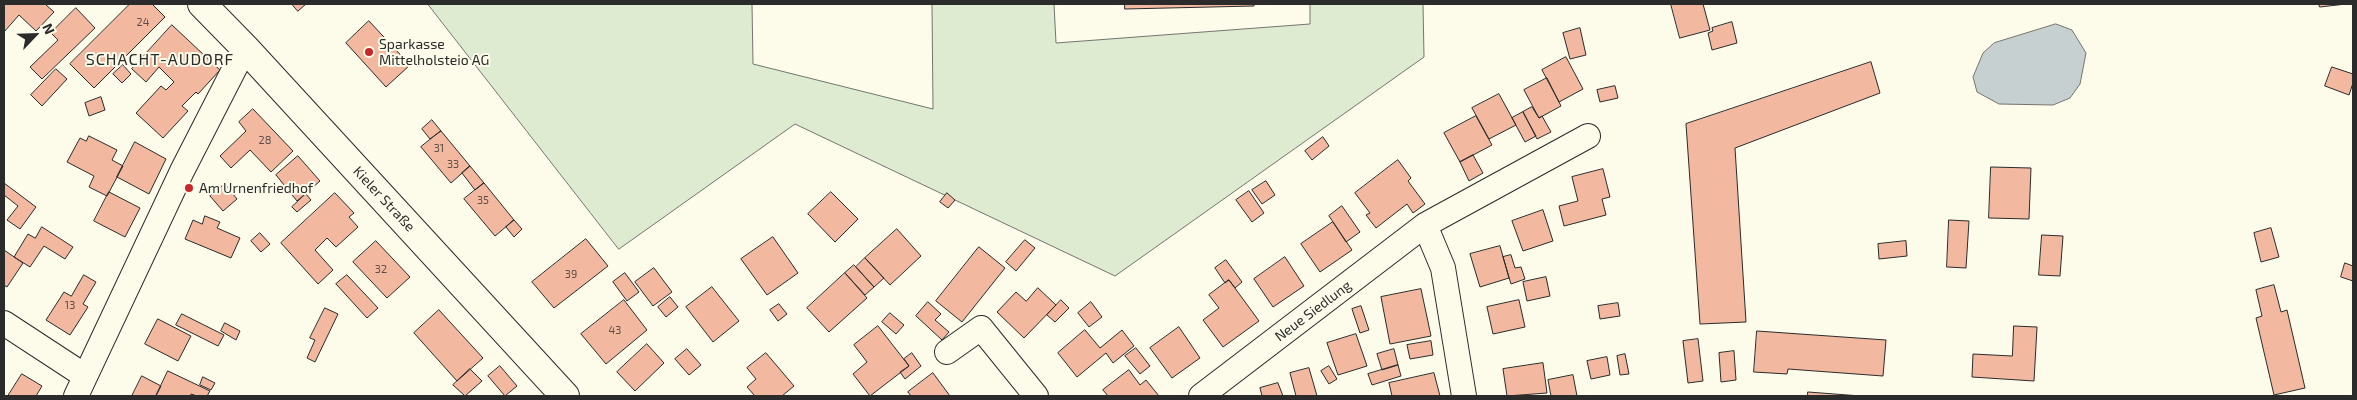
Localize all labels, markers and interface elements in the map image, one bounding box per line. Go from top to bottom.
north arrow [10,10,60,60]
house number: 24 [137,15,149,29]
text: N [39,21,59,37]
place label: Sparkasse Mittelholsteio AG [379,36,489,68]
marker: Sparkasse Mittelholsteio AG [363,46,375,58]
district label: SCHACHT-AUDORF [84,50,236,70]
house number: 28 [259,133,271,147]
house number: 31 [434,141,444,155]
house number: 33 [447,157,459,171]
street label: Kieler Straße [350,163,418,235]
place label: Am Urnenfriedhof [199,180,313,196]
marker: Am Urnenfriedhof [183,182,195,194]
house number: 35 [477,193,489,207]
house number: 32 [375,262,387,276]
house number: 39 [565,267,577,281]
street label: Neue Siedlung [1272,277,1354,345]
house number: 13 [65,298,75,312]
house number: 43 [609,323,621,337]

